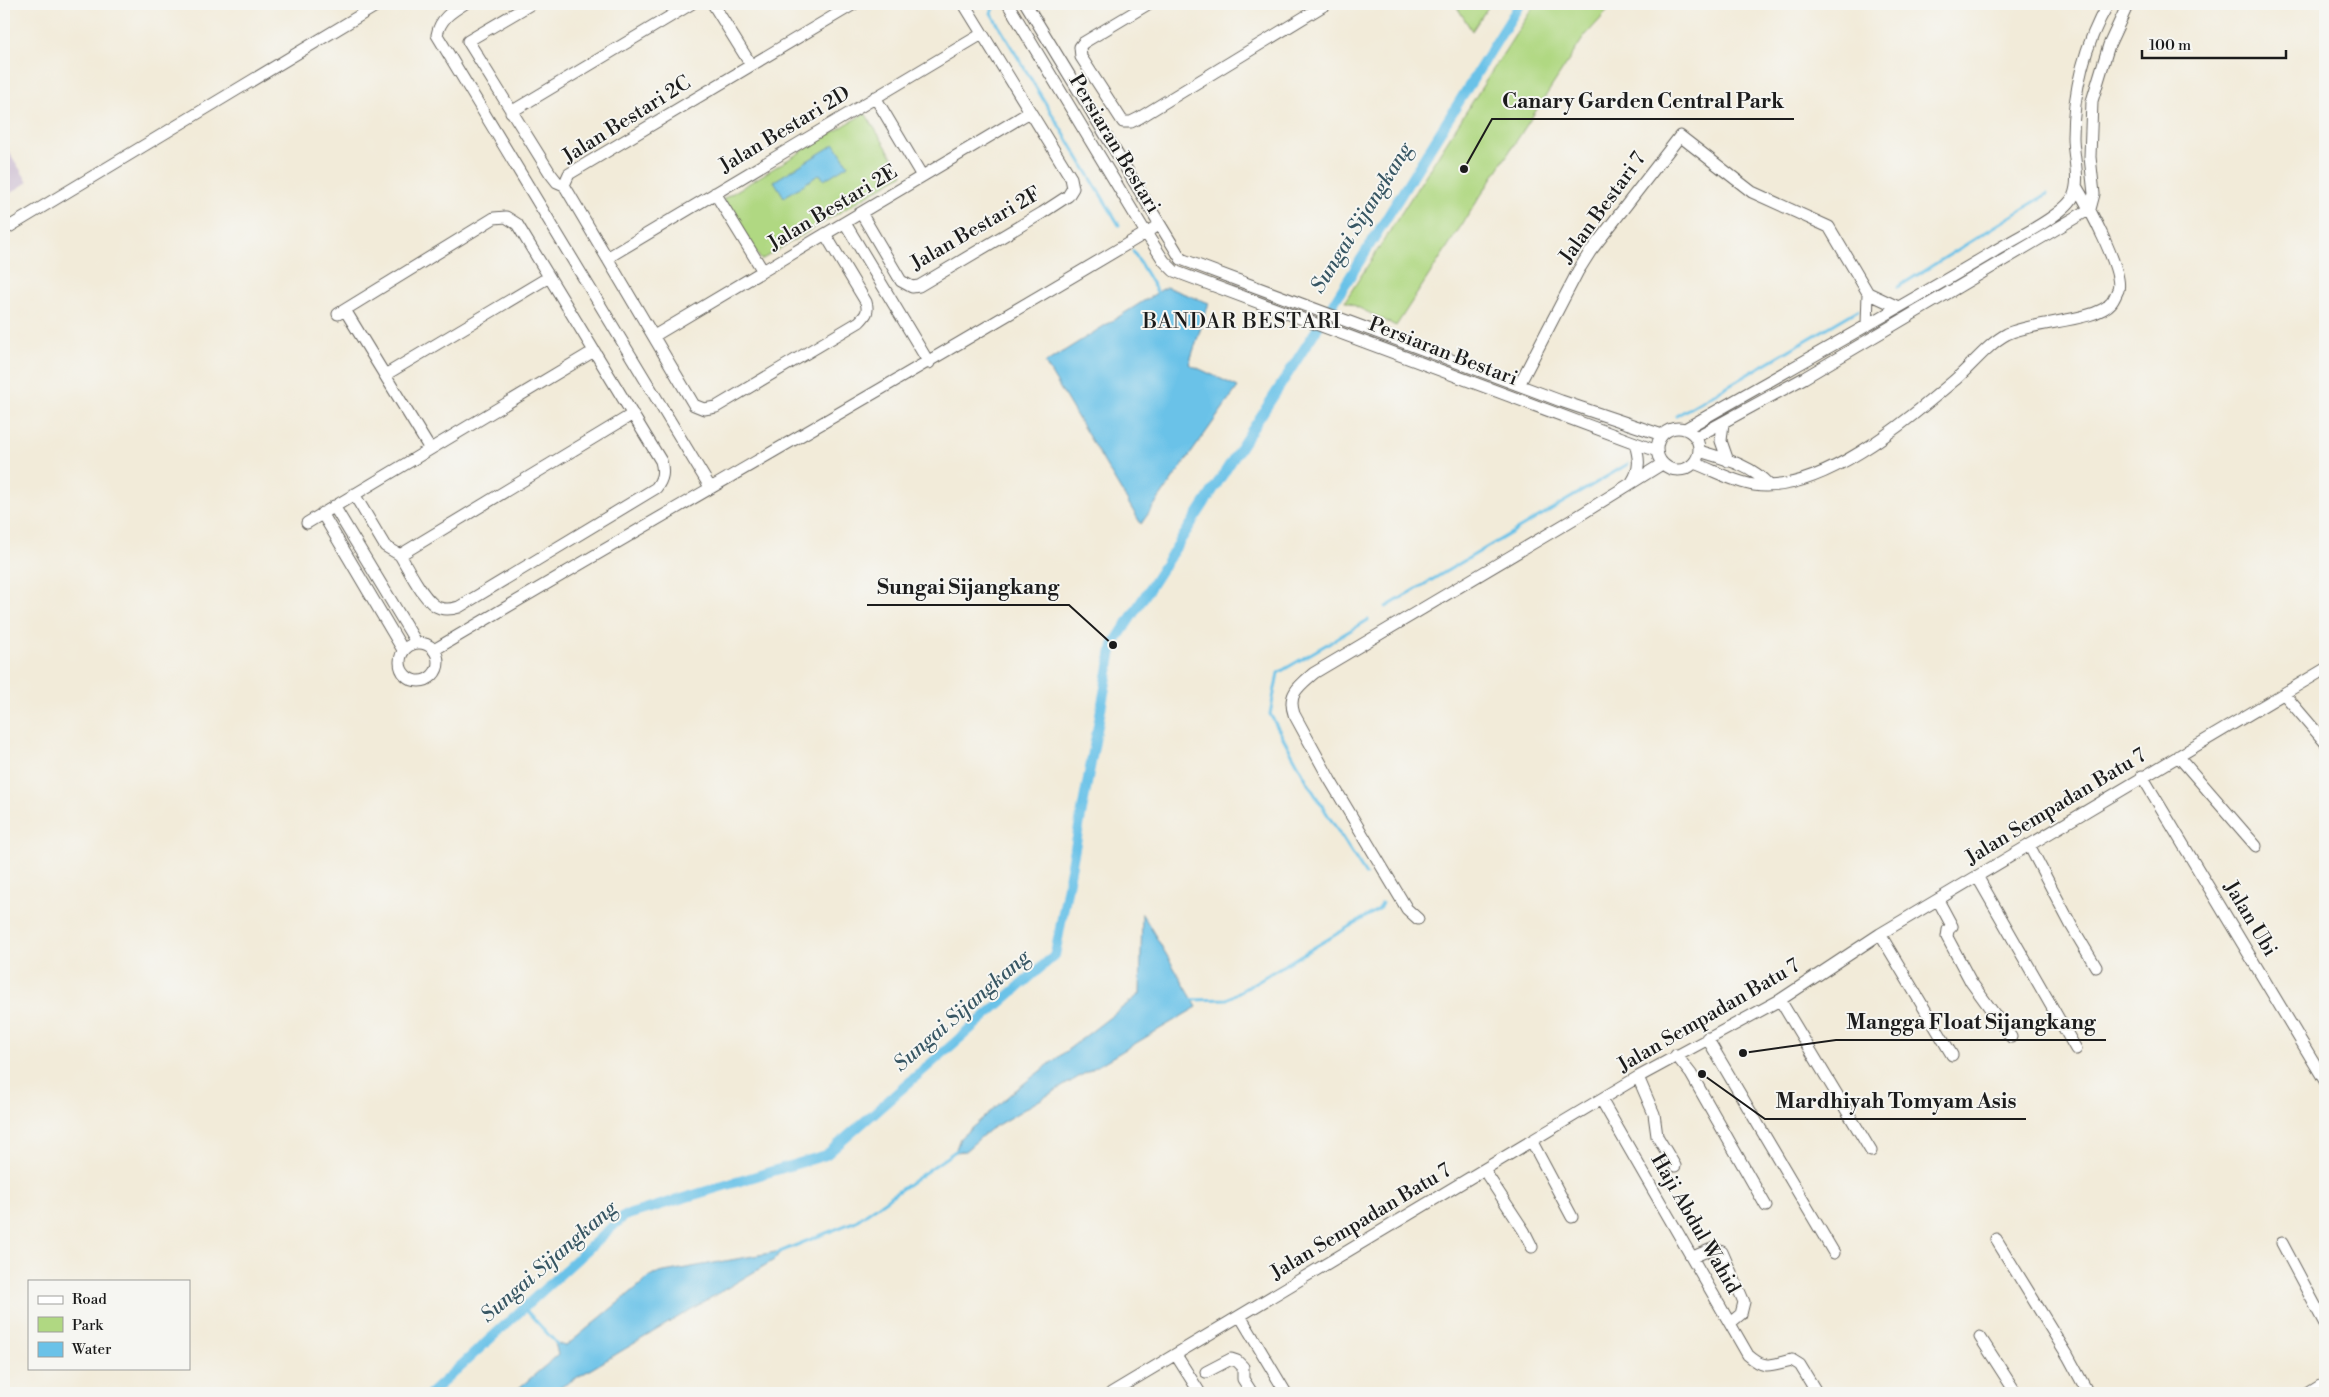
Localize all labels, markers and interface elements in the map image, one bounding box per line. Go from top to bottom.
scale bar [2142,28,2285,60]
text: 100 m [2149,36,2191,55]
street label: Persiaran Bestari [1063,70,1165,218]
street label: Jalan Bestari 2C [558,71,696,170]
street label: Jalan Bestari 2D [714,81,855,179]
callout: Canary Garden Central Park [1492,83,1794,119]
text: Canary Garden Central Park [1502,89,1785,115]
water label: Sungai Sijangkang [1305,137,1419,298]
street label: Jalan Bestari 7 [1554,148,1652,269]
street label: Jalan Bestari 2E [763,160,902,257]
street label: Jalan Bestari 2F [906,182,1045,277]
district label: BANDAR BESTARI [1141,309,1342,335]
street label: Persiaran Bestari [1365,312,1521,392]
callout: Sungai Sijangkang [867,569,1069,605]
text: Sungai Sijangkang [877,575,1060,601]
street label: Jalan Sempadan Batu 7 [1961,743,2151,871]
street label: Jalan Ubi [2217,876,2282,962]
water label: Sungai Sijangkang [888,944,1037,1077]
street label: Jalan Sempadan Batu 7 [1613,954,1804,1079]
callout: Mangga Float Sijangkang [1836,1004,2106,1040]
text: Mangga Float Sijangkang [1846,1010,2097,1036]
callout: Mardhiyah Tomyam Asis [1765,1083,2026,1119]
text: Mardhiyah Tomyam Asis [1775,1089,2017,1115]
street label: Haji Abdul Wahid [1645,1149,1746,1299]
street label: Jalan Sempadan Batu 7 [1266,1158,1456,1286]
water label: Sungai Sijangkang [475,1195,624,1328]
legend [28,1280,190,1370]
text: Road [72,1290,107,1309]
text: Park [72,1316,104,1335]
text: Water [71,1340,112,1359]

